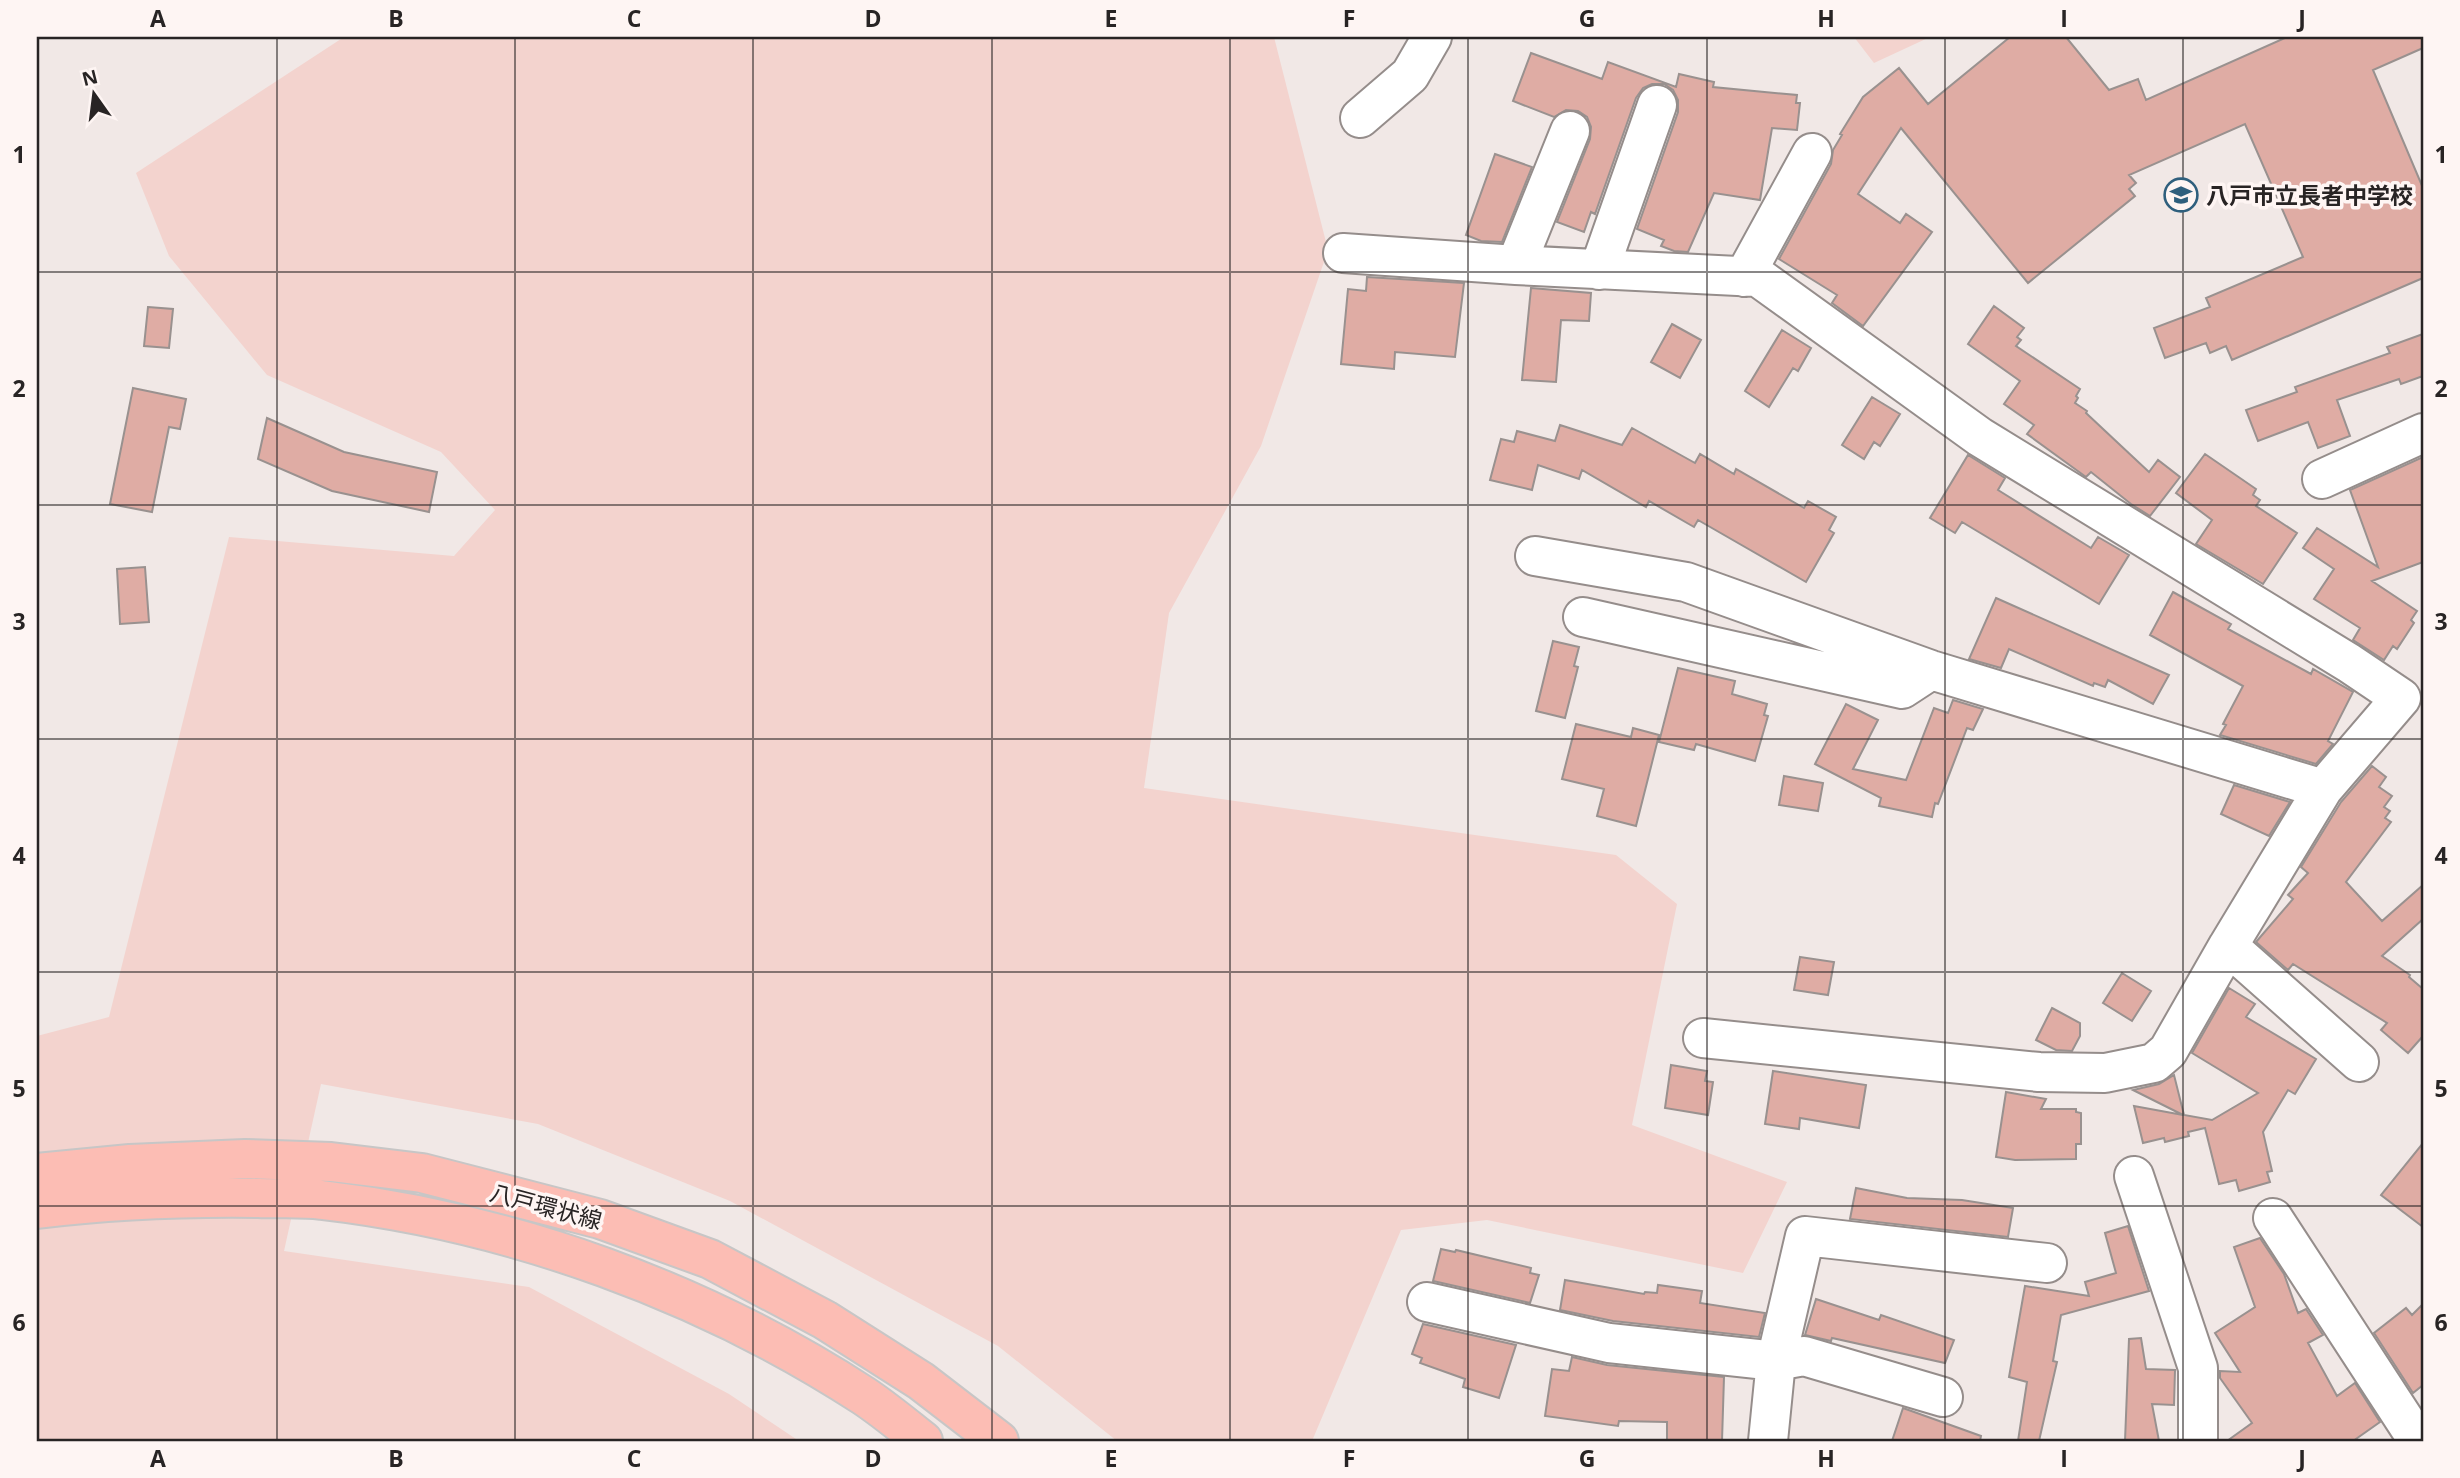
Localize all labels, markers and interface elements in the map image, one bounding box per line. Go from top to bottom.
text: A [150,2,166,34]
text: B [388,2,404,34]
text: C [627,2,641,34]
text: D [864,2,882,34]
text: E [1105,2,1117,34]
text: F [1343,2,1355,34]
text: G [1579,2,1595,34]
text: H [1817,2,1835,34]
text: I [2060,2,2068,34]
text: J [2296,2,2306,34]
north arrow [60,60,130,130]
text: N [79,63,101,92]
text: 1 [12,138,26,170]
text: 1 [2434,138,2448,170]
school or university icon: 八戸市立長者中学校 [2162,176,2200,214]
place label: 八戸市立長者中学校 [2206,179,2413,211]
text: 2 [12,372,26,404]
text: 2 [2434,372,2448,404]
text: 3 [12,605,26,637]
text: 3 [2434,605,2448,637]
text: 4 [12,839,26,871]
text: 4 [2434,839,2448,871]
text: 5 [12,1072,26,1104]
text: 5 [2434,1072,2448,1104]
street label: 八戸環状線 [486,1176,606,1236]
text: 6 [12,1306,26,1338]
text: 6 [2434,1306,2448,1338]
text: A [150,1442,166,1474]
text: B [388,1442,404,1474]
text: C [627,1442,641,1474]
text: D [864,1442,882,1474]
text: E [1105,1442,1117,1474]
text: F [1343,1442,1355,1474]
text: G [1579,1442,1595,1474]
text: H [1817,1442,1835,1474]
text: I [2060,1442,2068,1474]
text: J [2296,1442,2306,1474]

